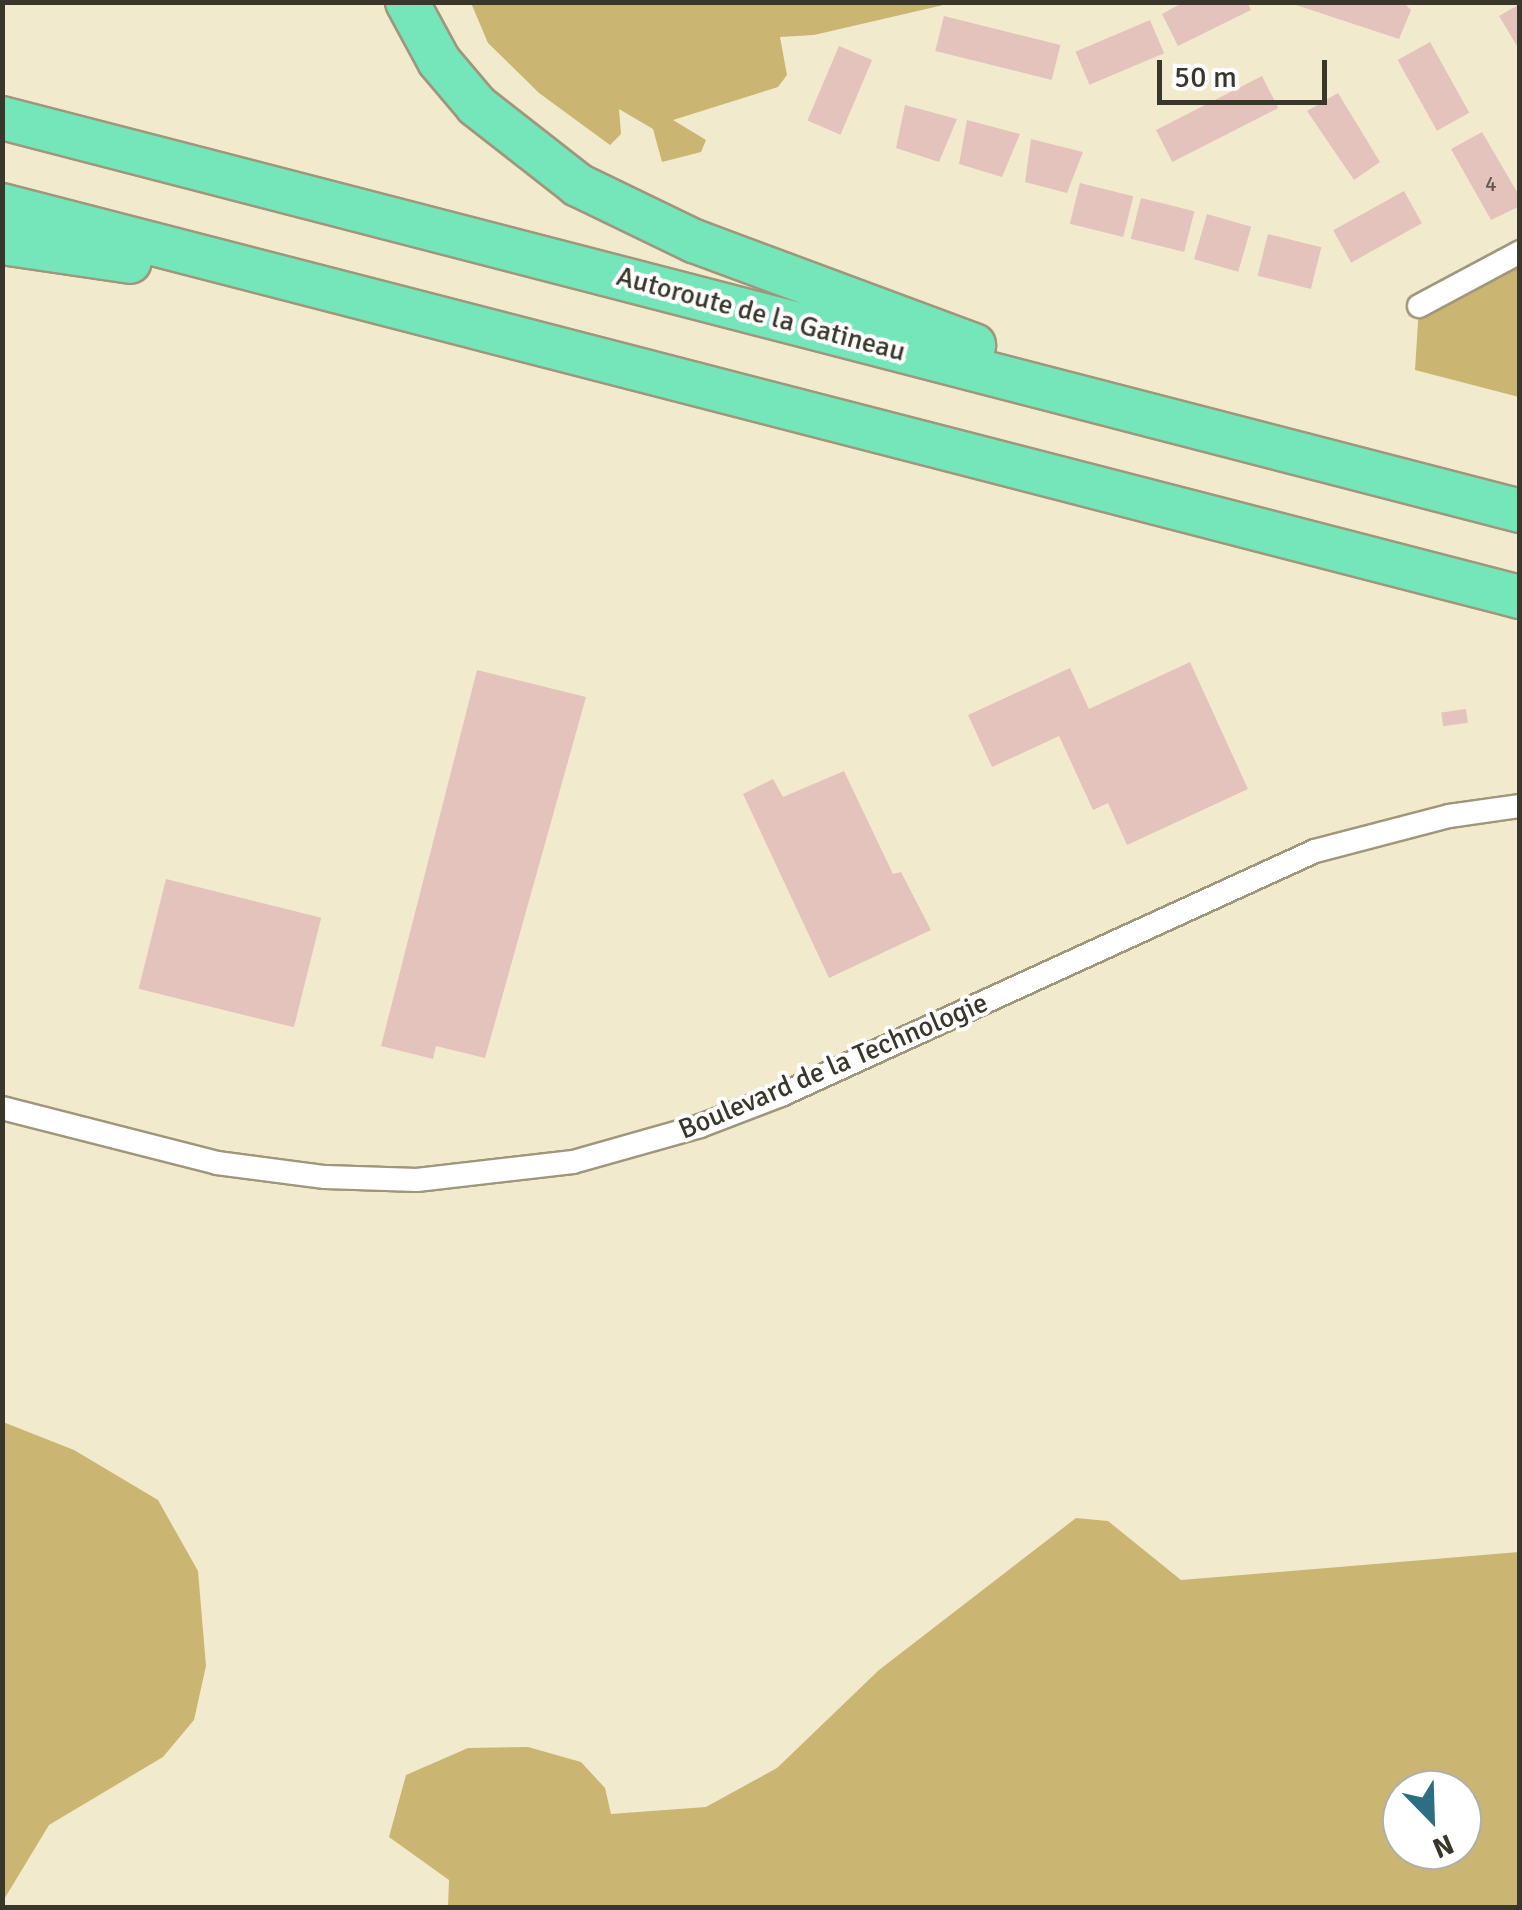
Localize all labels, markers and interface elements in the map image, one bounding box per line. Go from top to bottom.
scale bar [1162,40,1332,102]
text: 50 m [1174,59,1237,96]
house number: 4 [1485,171,1497,197]
street label: Autoroute de la Gatineau [613,259,909,369]
street label: Boulevard de la Technologie [673,986,993,1146]
north arrow [1382,1770,1482,1870]
text: N [1427,1826,1459,1865]

